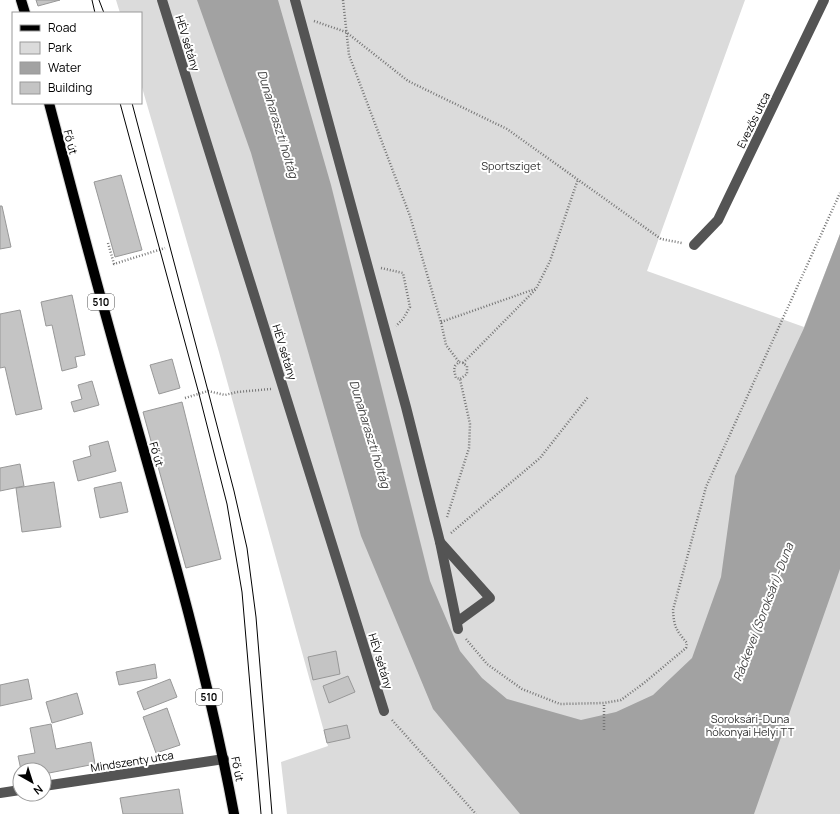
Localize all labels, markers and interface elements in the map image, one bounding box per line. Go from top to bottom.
legend [12,12,142,104]
street label: HÉV sétány [172,13,204,73]
text: Road [48,19,76,36]
text: Park [48,39,73,56]
text: Water [48,59,82,76]
water label: Dunaharaszti holtág [254,68,303,181]
text: Building [48,79,92,96]
street label: Evezős utca [733,89,773,151]
street label: Fő út [61,128,81,156]
park label: Sportsziget [481,158,541,173]
road number: 510 [88,294,114,310]
street label: HÉV sétány [269,322,301,382]
water label: Dunaharaszti holtág [346,378,395,491]
street label: Fő út [146,440,168,468]
water label: Ráckevei (Soroksári)-Duna [729,539,798,684]
street label: HÉV sétány [365,631,397,691]
road number: 510 [196,689,222,705]
park label: Soroksári-Duna hókonyai Helyi TT [706,711,795,739]
street label: Mindszenty utca [89,747,175,775]
street label: Fő út [228,755,248,783]
north arrow [12,762,52,802]
text: N [31,782,46,799]

